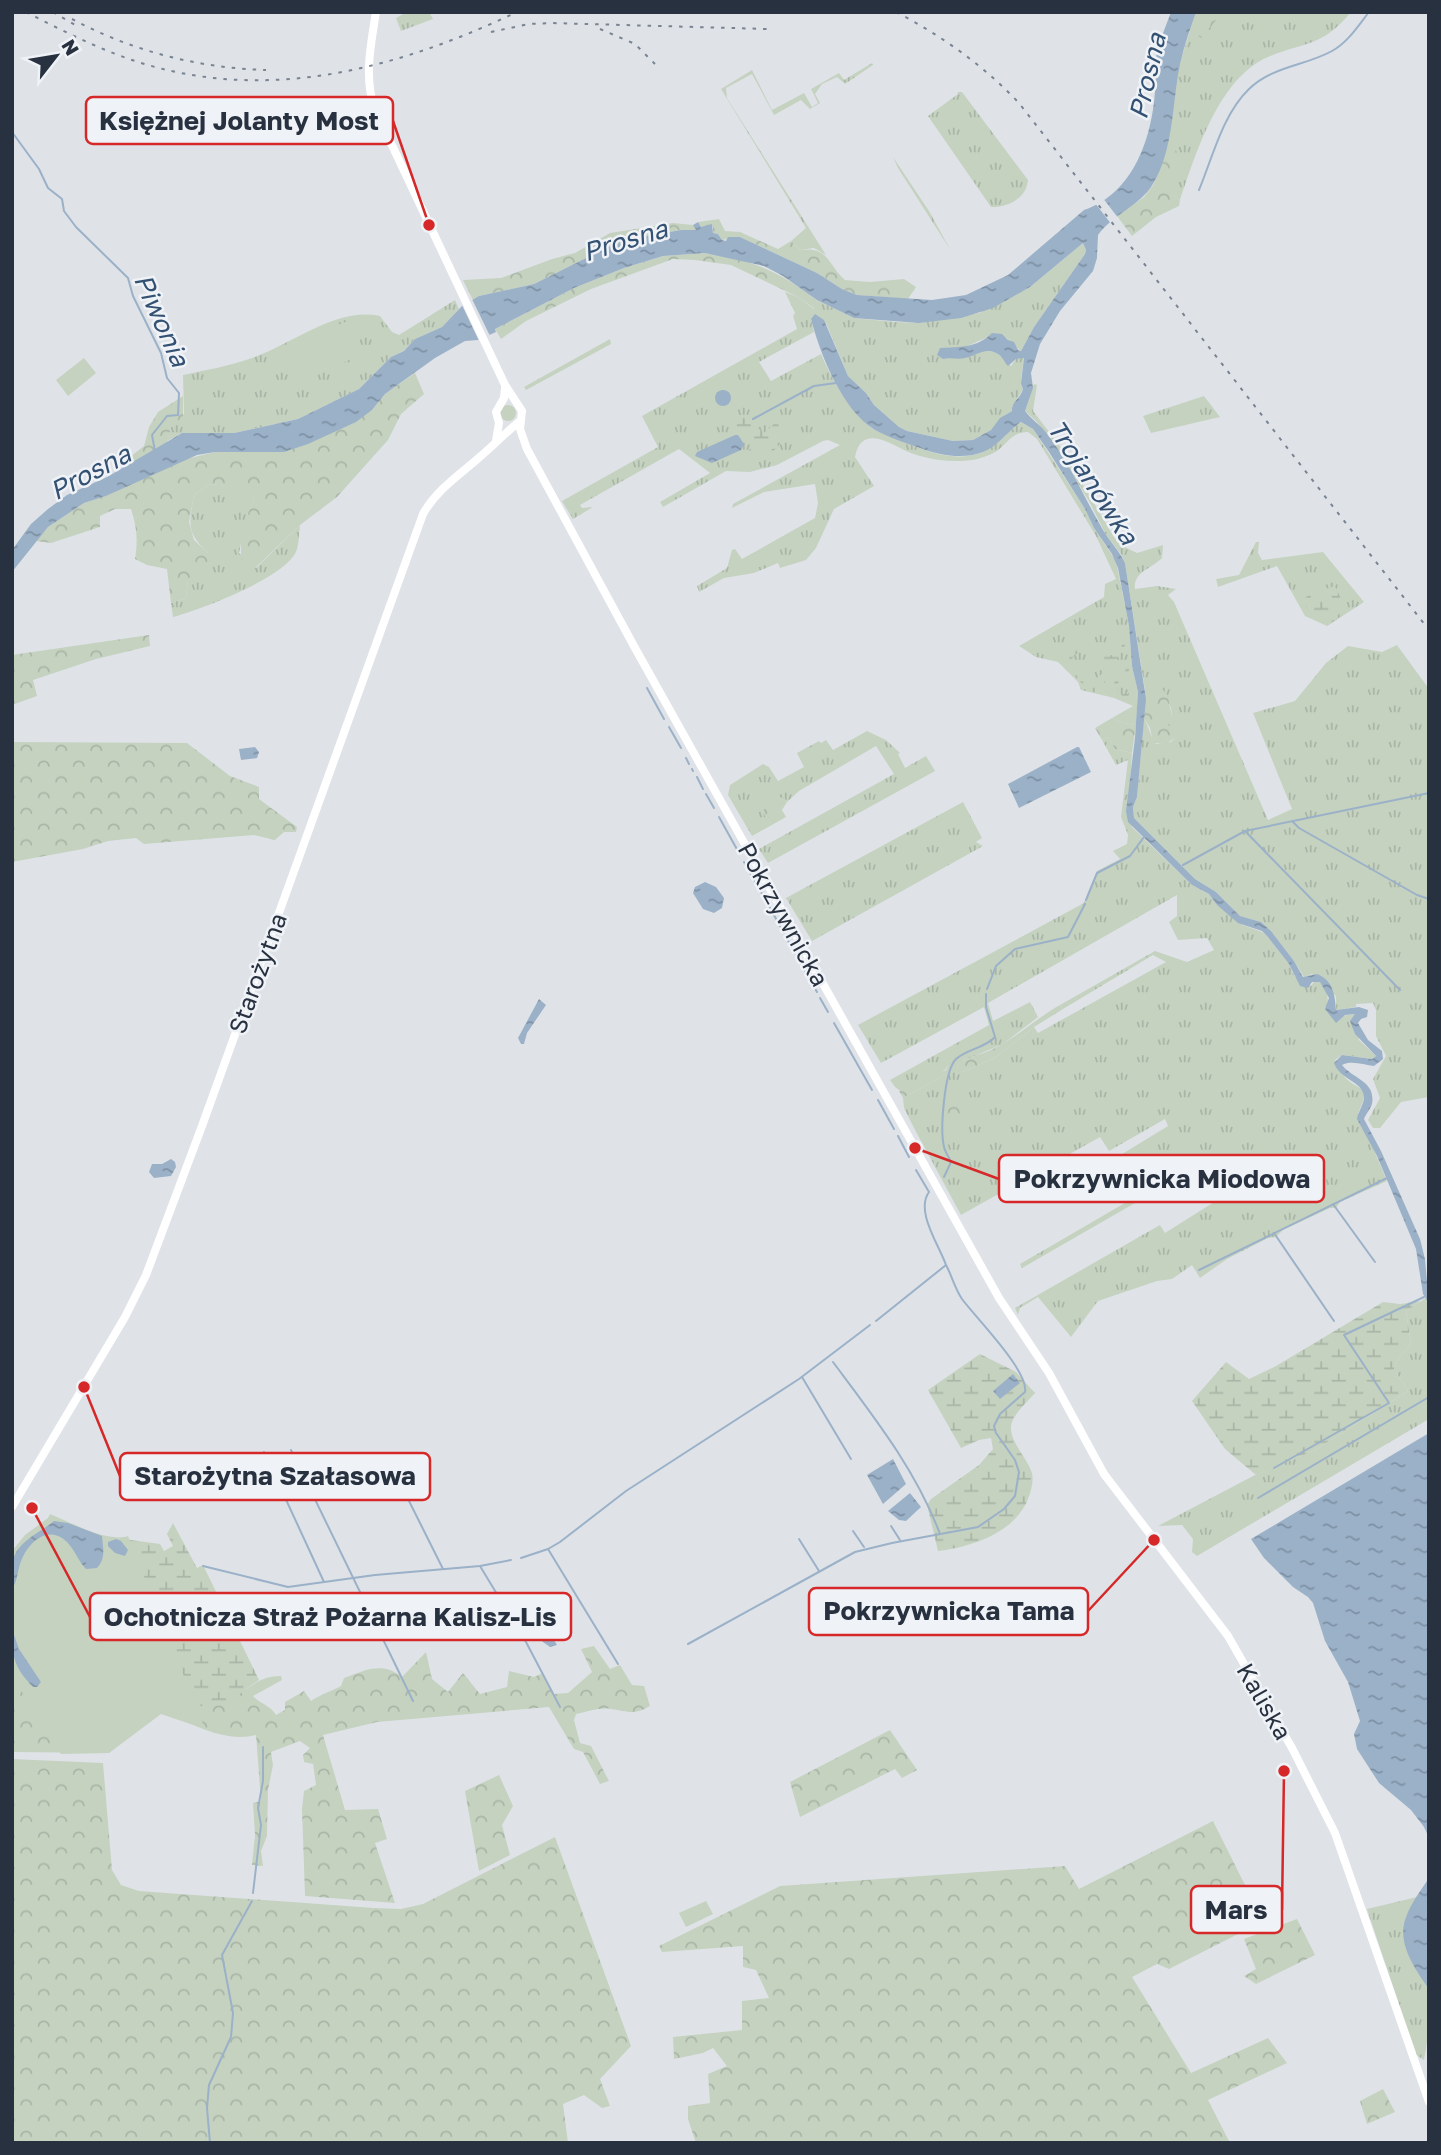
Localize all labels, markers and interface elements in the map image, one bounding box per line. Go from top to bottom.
north arrow [21,21,91,91]
water label: Prosna [1122,29,1172,122]
text: N [57,35,85,59]
callout: Księżnej Jolanty Most [86,97,393,144]
text: Księżnej Jolanty Most [99,105,379,136]
water label: Prosna [579,212,672,268]
water label: Piwonia [128,269,197,372]
water label: Trojanówka [1041,414,1145,551]
water label: Prosna [44,437,137,506]
street label: Pokrzywnicka [733,837,835,991]
street label: Starożytna [222,909,292,1037]
callout: Pokrzywnicka Miodowa [999,1155,1324,1202]
text: Pokrzywnicka Miodowa [1014,1163,1310,1194]
callout: Starożytna Szałasowa [120,1453,430,1500]
text: Starożytna Szałasowa [134,1460,416,1491]
callout: Pokrzywnicka Tama [809,1588,1088,1635]
callout: Ochotnicza Straż Pożarna Kalisz-Lis [90,1593,571,1640]
text: Pokrzywnicka Tama [823,1595,1075,1626]
text: Ochotnicza Straż Pożarna Kalisz-Lis [103,1601,557,1632]
street label: Kaliska [1232,1658,1298,1744]
callout: Mars [1191,1886,1282,1933]
text: Mars [1205,1894,1267,1925]

